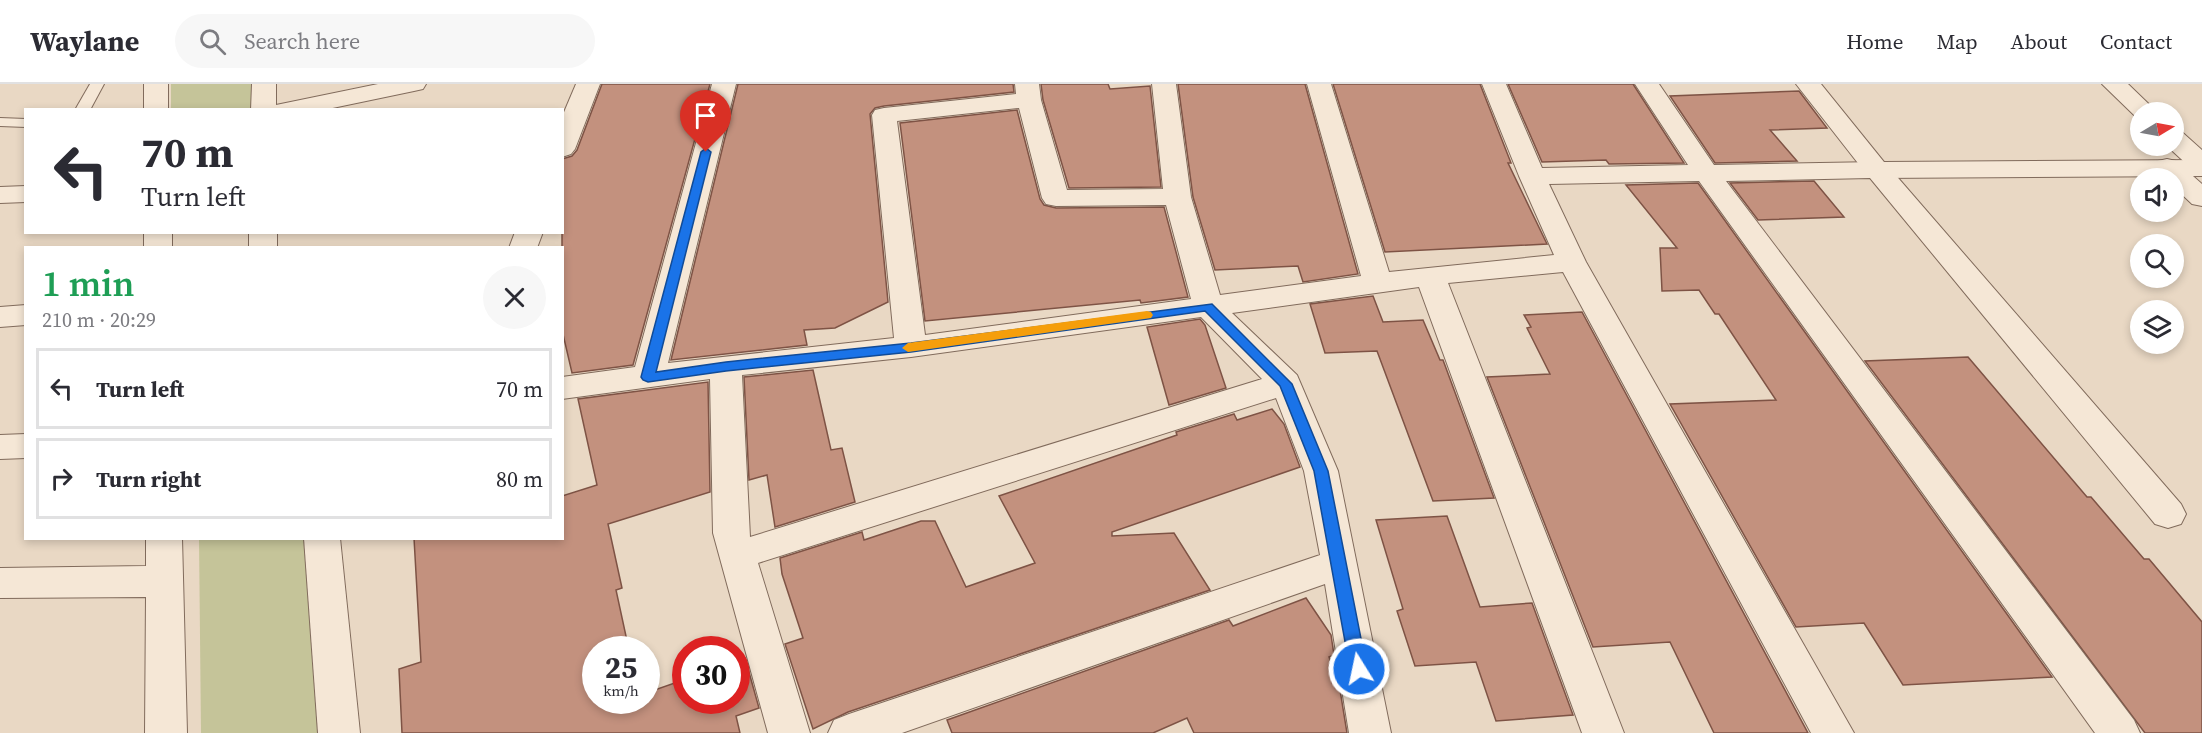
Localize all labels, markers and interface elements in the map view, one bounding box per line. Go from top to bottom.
search box [175,14,595,68]
text: Waylane [30,22,139,60]
icon: search [196,25,229,58]
text: Search here [244,26,360,56]
text: Home [1846,27,1904,56]
text: Map [1937,27,1978,56]
text: About [2011,27,2067,56]
text: Contact [2100,27,2172,56]
pin [680,90,731,152]
icon: arrive [689,99,722,132]
north arrow [2130,102,2184,156]
map controls [2130,102,2184,354]
text: 70 m [141,123,234,181]
icon: left [42,132,120,210]
button: sound [2130,168,2184,222]
text: Turn left [141,178,245,215]
button: search [2130,234,2184,288]
text: 1 min [42,259,134,308]
button: close [483,266,546,329]
button: layers [2130,300,2184,354]
text: 210 m · 20:29 [42,306,156,334]
icon: left [45,372,78,405]
text: Turn left [96,374,184,404]
text: 70 m [496,374,543,404]
icon: right [45,462,78,495]
text: Turn right [96,464,201,494]
text: 80 m [496,464,543,494]
speed limit sign: 30 [672,636,750,714]
position arrow [1327,637,1391,701]
text: 25 [605,647,637,688]
text: km/h [603,680,639,701]

